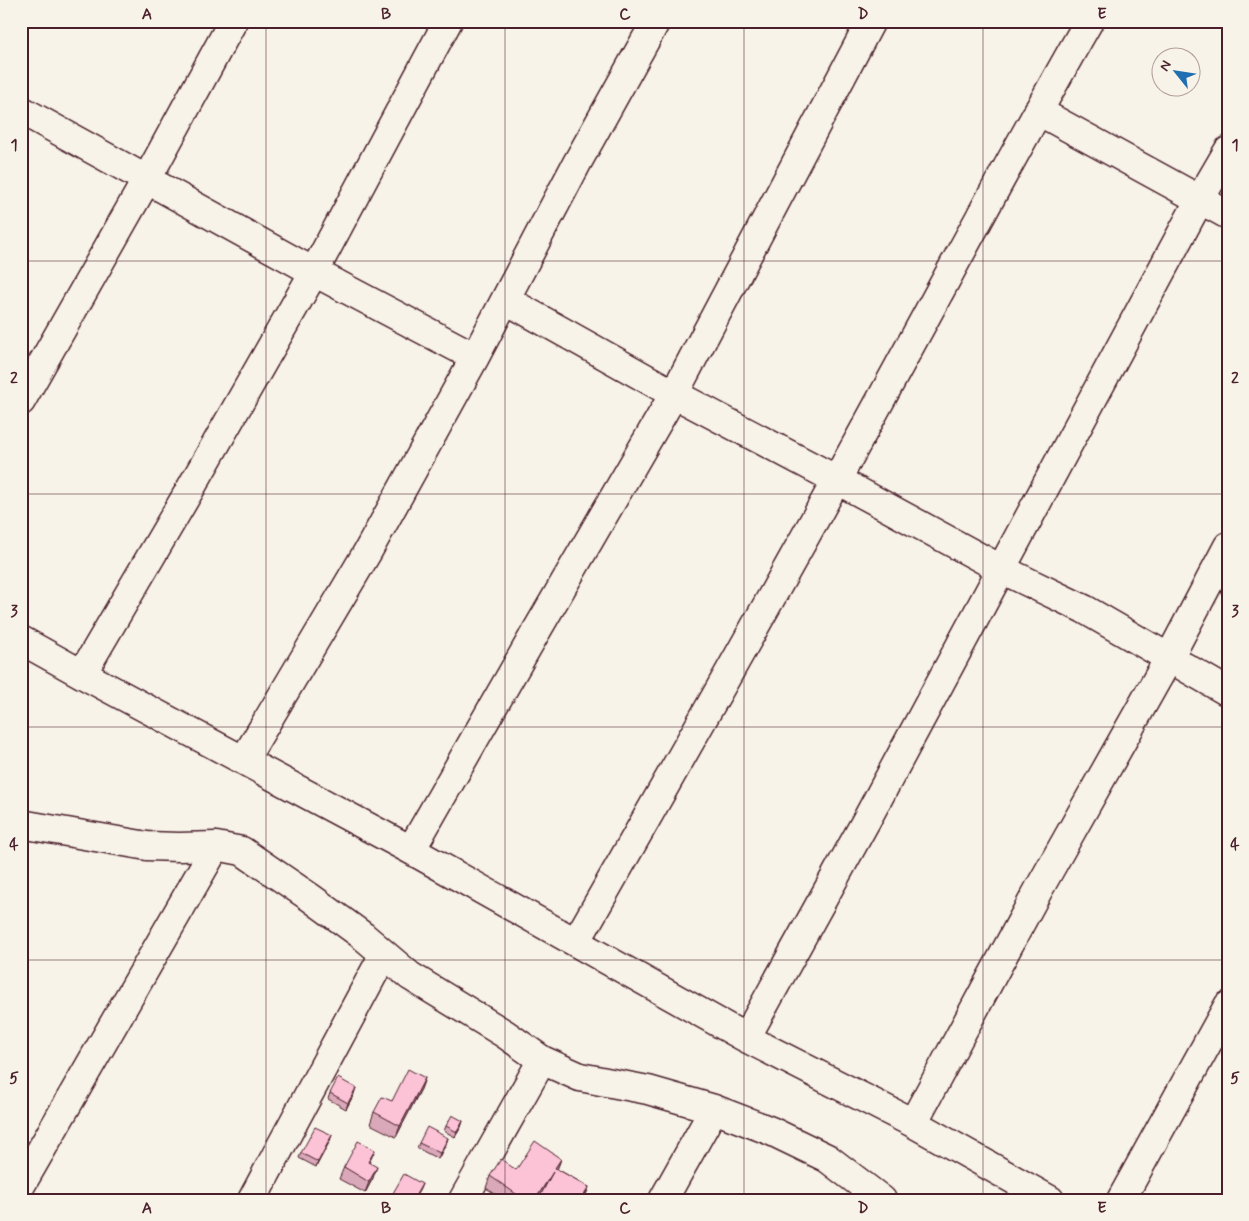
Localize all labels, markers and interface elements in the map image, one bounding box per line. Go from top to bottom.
text: A [142,4,152,25]
text: B [381,4,391,25]
text: C [619,4,631,25]
text: D [857,4,869,25]
text: E [1097,4,1107,25]
north arrow [1152,48,1202,98]
text: N [1155,57,1176,75]
text: 1 [10,135,18,156]
text: 1 [1231,135,1239,156]
text: 2 [10,368,18,389]
text: 2 [1231,368,1239,389]
text: 3 [10,601,18,622]
text: 3 [1231,601,1239,622]
text: 4 [9,834,19,855]
text: 4 [1230,834,1240,855]
text: 5 [9,1068,19,1089]
text: 5 [1230,1068,1240,1089]
text: A [142,1198,152,1219]
text: B [381,1198,391,1219]
text: C [619,1198,631,1219]
text: D [857,1198,869,1219]
text: E [1097,1198,1107,1219]

